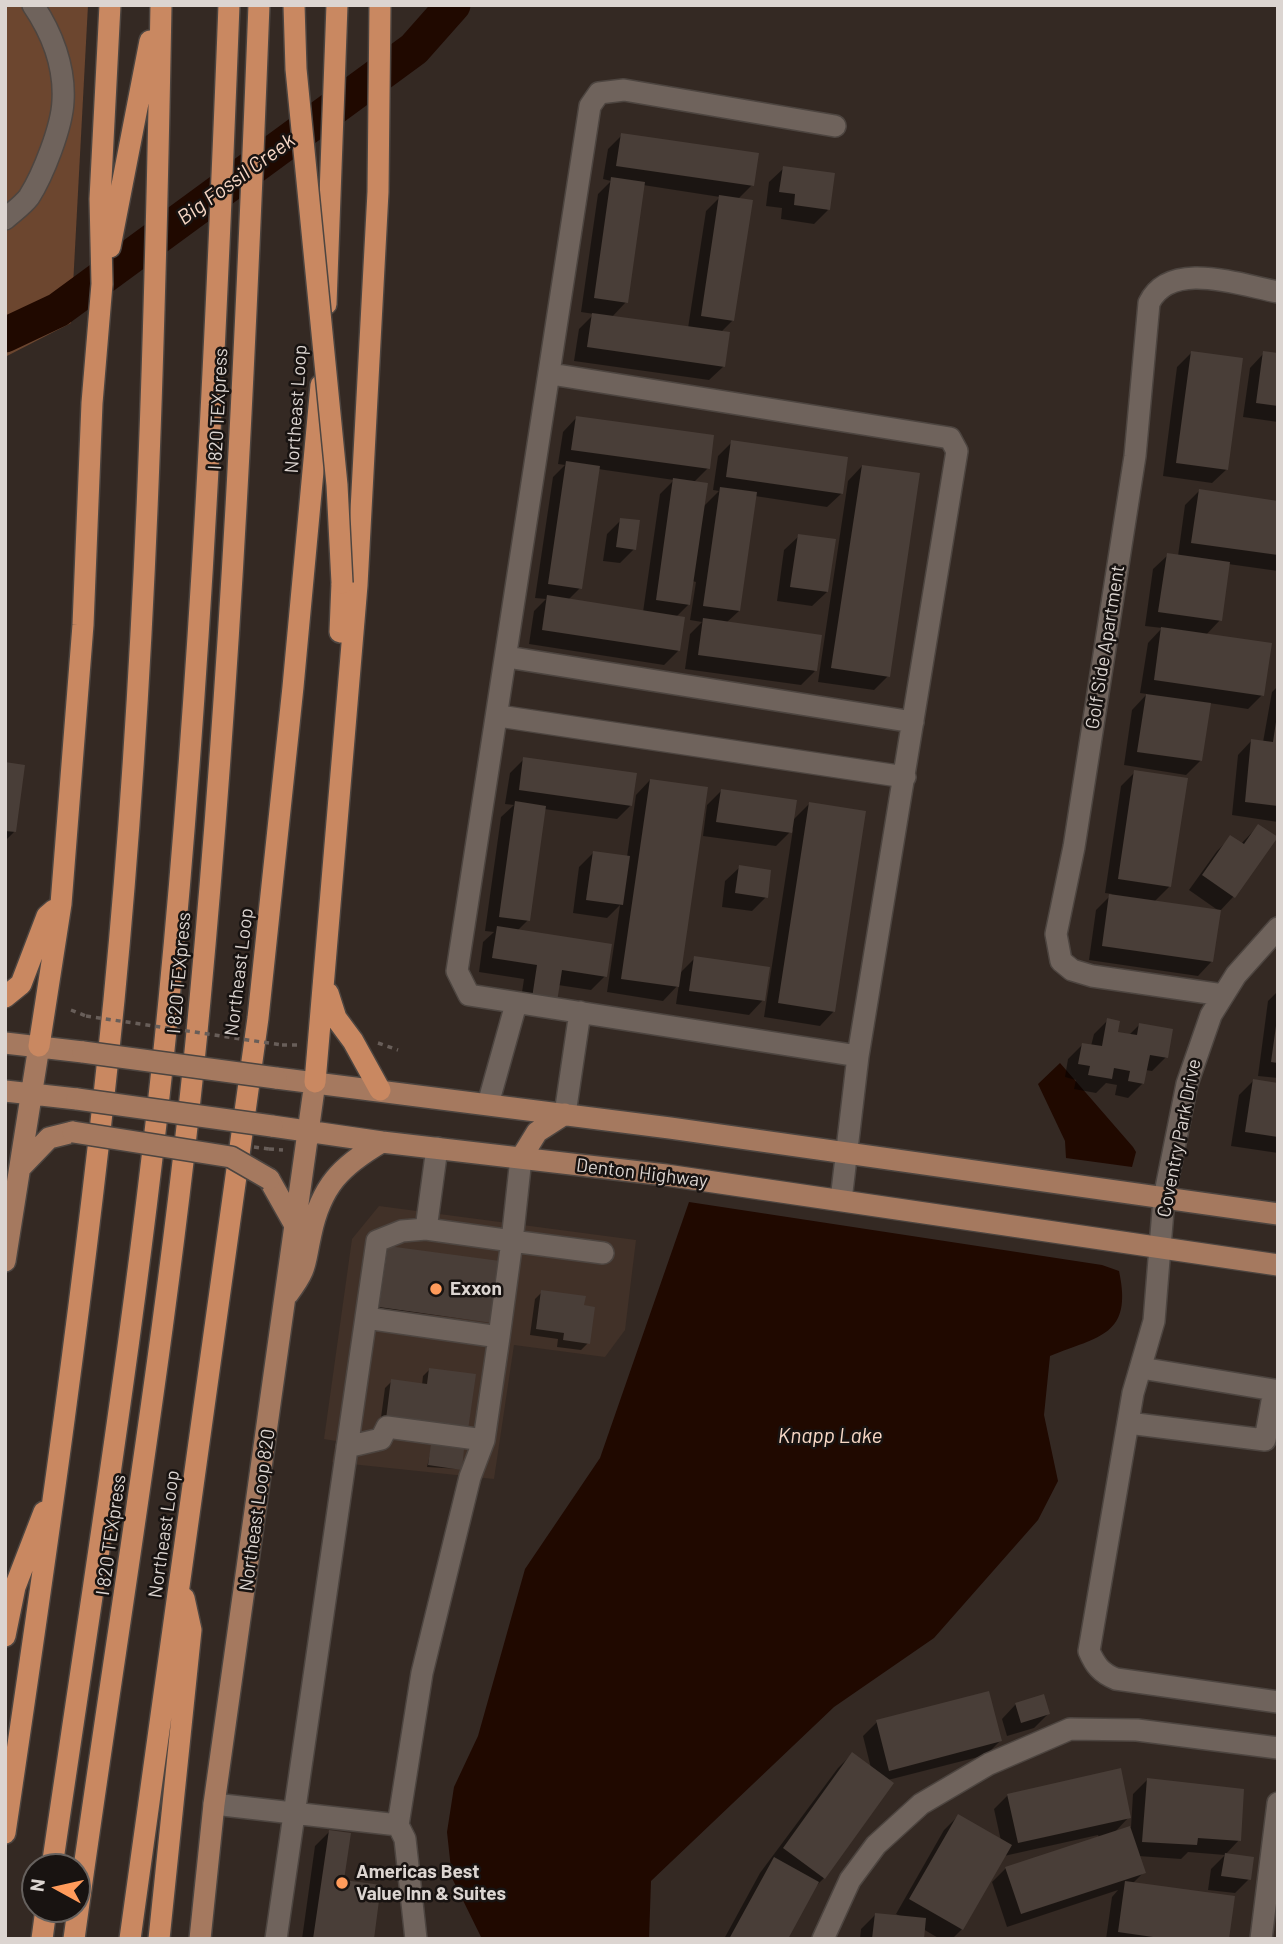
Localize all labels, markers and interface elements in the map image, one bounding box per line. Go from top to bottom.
water label: Big Fossil Creek [172,128,300,230]
street label: Northeast Loop [280,344,312,474]
street label: I 820 TEXpress [203,347,233,471]
street label: Golf Side Apartment [1081,563,1129,731]
street label: Northeast Loop [220,907,258,1037]
street label: I 820 TEXpress [162,911,196,1035]
street label: Coventry Park Drive [1152,1057,1206,1219]
street label: Denton Highway [575,1154,709,1192]
place label: Exxon [450,1278,502,1300]
marker: Exxon [428,1281,444,1297]
water label: Knapp Lake [778,1423,882,1449]
street label: Northeast Loop 820 [234,1427,280,1593]
street label: Northeast Loop [144,1469,184,1599]
street label: I 820 TEXpress [91,1473,131,1597]
north arrow [21,1853,91,1923]
place label: Americas Best Value Inn & Suites [356,1861,506,1905]
marker: Americas Best Value Inn & Suites [334,1875,350,1891]
text: N [24,1877,49,1893]

